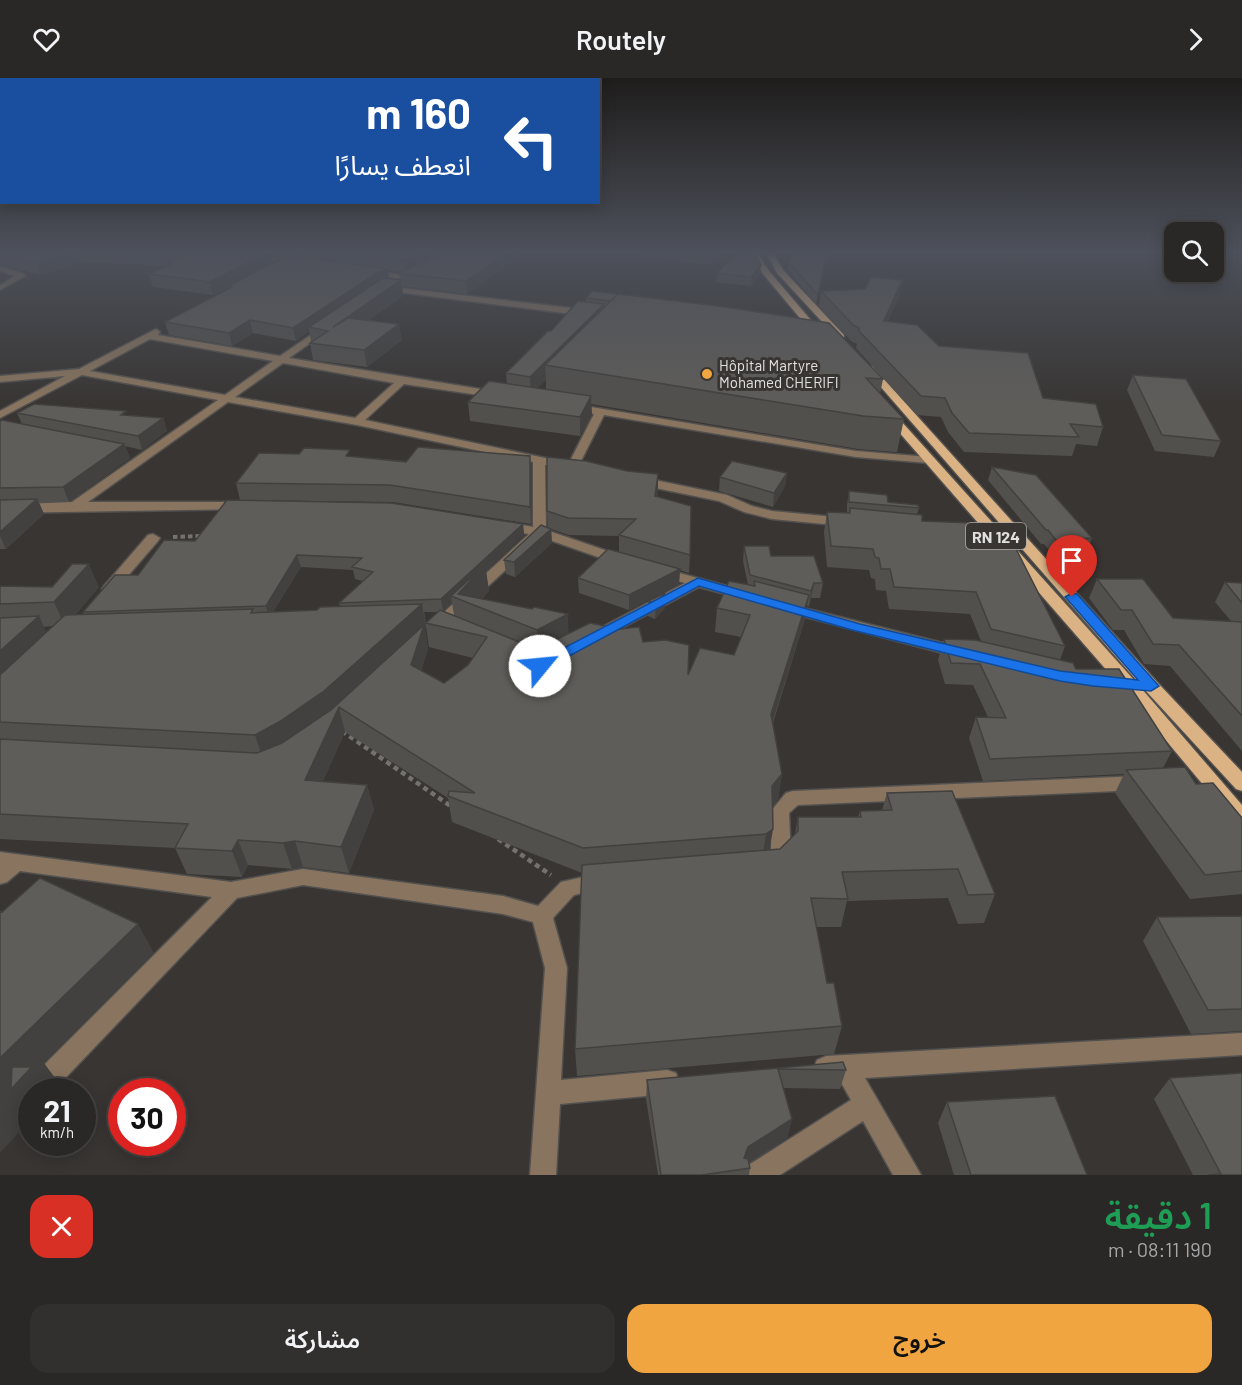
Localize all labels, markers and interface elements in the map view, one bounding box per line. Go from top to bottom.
icon: heart [30,23,63,56]
text: Routely [576,23,666,55]
icon: forward [1179,23,1212,56]
text: 160 m [366,87,471,137]
icon: left [492,102,570,180]
text: انعطف يسارًا [334,148,471,180]
map controls [1164,222,1224,282]
button: search [1164,222,1224,282]
place label: Hôpital Martyre Mohamed CHERIFI [719,356,839,391]
marker: Hôpital Martyre Mohamed CHERIFI [700,367,714,381]
road number: RN 124 [966,523,1026,549]
pin [1046,535,1097,597]
icon: arrive [1055,544,1088,577]
position arrow [508,634,572,698]
speed limit sign: 30 [108,1078,186,1156]
text: 21 [43,1092,71,1128]
text: km/h [40,1123,74,1141]
text: 1 دقيقة [1105,1193,1212,1236]
button: close [30,1195,93,1258]
text: 190 m · 08:11 [1108,1237,1212,1261]
button: مشاركة [30,1304,615,1373]
button: خروج [627,1304,1212,1373]

